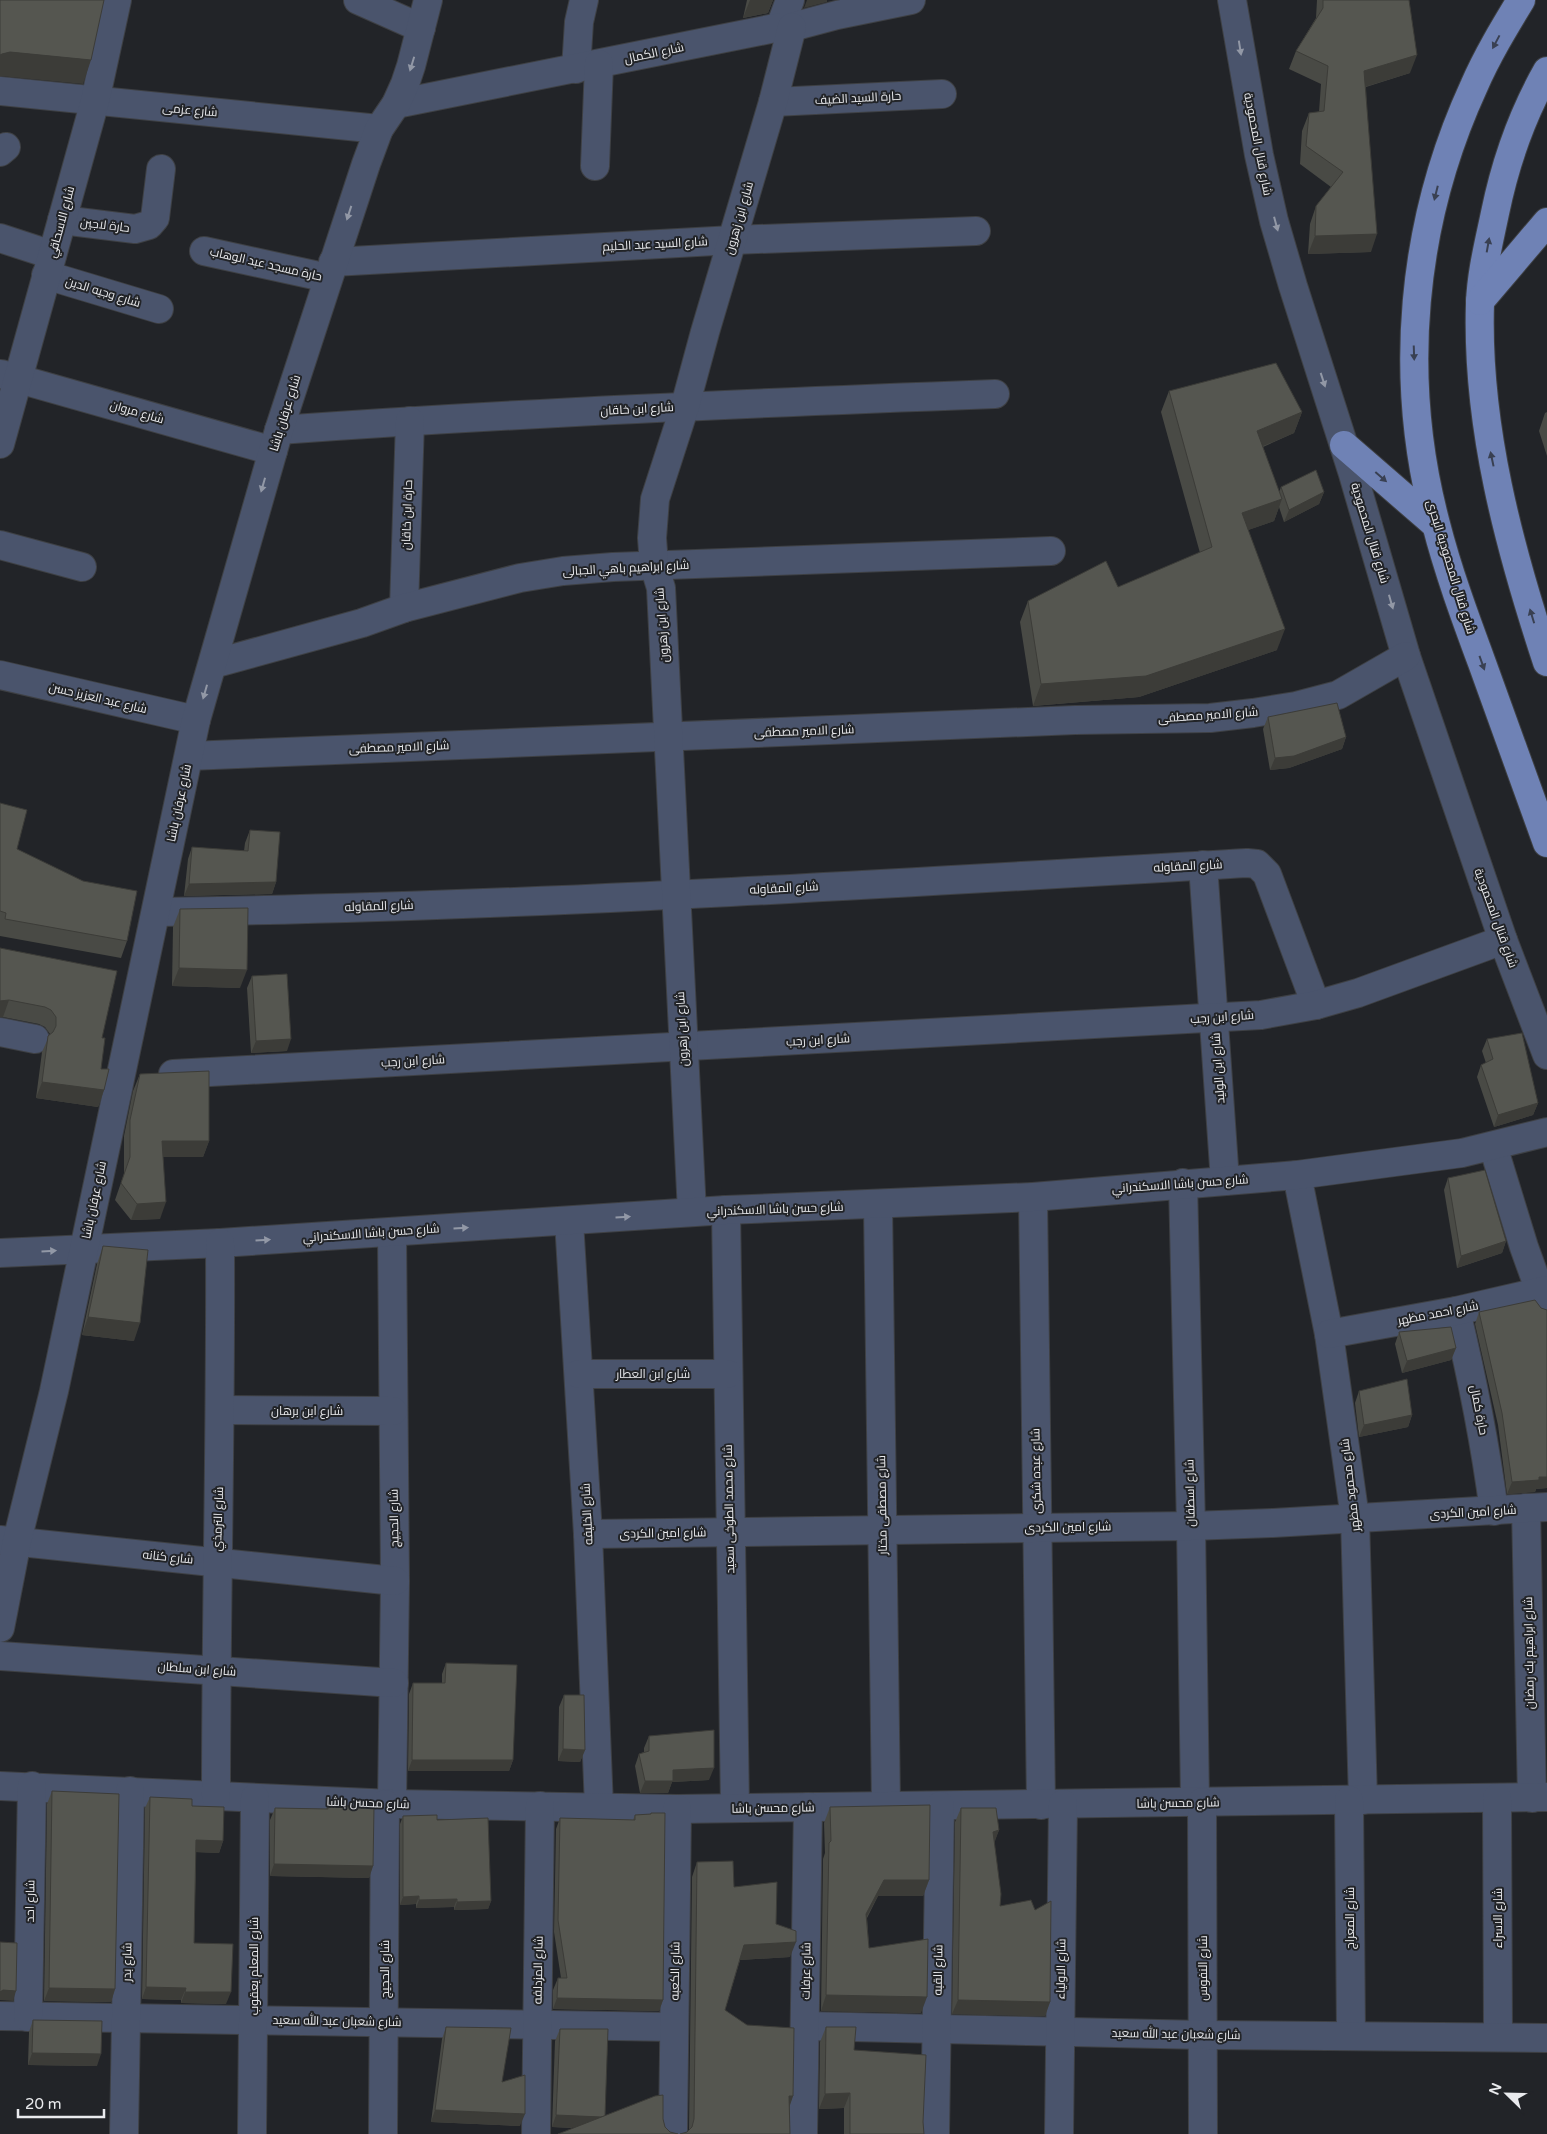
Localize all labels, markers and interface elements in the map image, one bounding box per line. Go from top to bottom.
one-way arrow [1492,35,1500,49]
street label: شارع الكمال [623,40,685,67]
one-way arrow [1237,40,1245,56]
one-way arrow [407,57,415,72]
street label: حارة السيد الضيف [815,89,901,107]
street label: شارع قنال المحمودية [1240,91,1275,197]
street label: شارع عزمى [162,101,218,120]
street label: شارع ابن زهرون [722,180,757,256]
street label: شارع الاسحاقي [45,185,80,260]
one-way arrow [1432,185,1440,200]
one-way arrow [345,206,352,221]
street label: حارة لاجين [79,215,131,235]
one-way arrow [1272,217,1280,232]
street label: شارع السيد عبد الحليم [602,234,708,255]
one-way arrow [1485,237,1493,253]
street label: حارة مسجد عبد الوهاب [209,244,323,284]
street label: شارع وجيه الدين [64,274,142,311]
one-way arrow [1410,345,1418,361]
one-way arrow [1320,372,1328,387]
street label: شارع عرفان باشا [267,373,304,453]
street label: شارع مروان [108,398,166,427]
street label: شارع ابن خاقان [600,400,674,419]
one-way arrow [1488,451,1496,466]
one-way arrow [1374,471,1387,482]
one-way arrow [259,478,267,493]
street label: حارة ابن خاقان [399,480,415,550]
street label: شارع قنال المحمودية [1347,481,1392,585]
street label: شارع قنال المحمودية البحرى [1423,498,1478,636]
street label: شارع ابراهيم باهي الجبالى [562,558,690,581]
street label: شارع ابن زهرون [652,587,673,663]
one-way arrow [1387,595,1395,610]
one-way arrow [1527,608,1535,623]
one-way arrow [1479,656,1486,671]
street label: شارع عبد العزيز حسن [47,680,149,717]
one-way arrow [200,684,208,699]
street label: شارع الامير مصطفى [1157,705,1259,726]
street label: شارع الامير مصطفى [754,722,855,741]
street label: شارع الامير مصطفى [349,738,450,757]
street label: شارع عرفان باشا [164,763,195,843]
street label: شارع المقاوله [1153,857,1223,876]
street label: شارع قنال المحمودية [1471,866,1521,970]
street label: شارع المقاوله [749,879,819,898]
street label: شارع المقاوله [344,898,414,915]
street label: شارع ابن زهرون [673,991,692,1067]
street label: شارع ابن رجب [1190,1008,1255,1027]
street label: شارع ابن رجب [786,1031,850,1050]
street label: شارع ابن الوليد [1209,1032,1228,1104]
street label: شارع ابن رجب [381,1052,445,1071]
street label: شارع عرفان باشا [79,1160,110,1240]
street label: شارع حسن باشا الاسكندراني [1111,1172,1249,1199]
street label: شارع حسن باشا الاسكندراني [706,1200,844,1221]
one-way arrow [615,1213,631,1221]
street label: شارع حسن باشا الاسكندراني [302,1221,440,1248]
one-way arrow [453,1223,469,1231]
one-way arrow [256,1236,272,1244]
one-way arrow [41,1247,57,1255]
street label: شارع احمد مظهر [1395,1298,1480,1329]
street label: شارع ابن العطار [615,1367,690,1382]
street label: حارة كمال [1467,1384,1491,1436]
street label: شارع ابن برهان [271,1404,343,1419]
street label: شارع عبده شكرى [1028,1428,1045,1514]
street label: شارع محمود مظهر [1337,1438,1364,1533]
street label: شارع محمد الطوخى سعيد [721,1444,738,1574]
street label: شارع مصطفى مختار [874,1455,891,1556]
street label: شارع اسطفان [1182,1459,1199,1527]
street label: شارع الخليفه [578,1483,597,1545]
street label: شارع الترمذي [210,1486,229,1552]
street label: شارع الحجيج [386,1489,403,1547]
street label: شارع امين الكردى [1429,1503,1517,1522]
street label: شارع امين الكردى [1024,1519,1112,1536]
street label: شارع امين الكردى [619,1525,707,1542]
street label: شارع كنانه [142,1547,194,1568]
street label: شارع ابراهيم بك رمضان [1521,1597,1538,1709]
street label: شارع ابن سلطان [157,1659,237,1680]
street label: شارع محسن باشا [326,1795,410,1812]
street label: شارع محسن باشا [1136,1795,1220,1812]
street label: شارع محسن باشا [731,1800,815,1817]
street label: شارع احد [23,1879,38,1922]
street label: شارع المعراج [1343,1887,1358,1949]
street label: شارع الاسراء [1491,1888,1506,1948]
street label: شارع المعلم يعقوب [247,1917,262,2015]
street label: شارع النفوس [1196,1935,1211,2001]
street label: شارع المزدلفه [530,1936,547,2004]
street label: شارع الاولياء [1053,1938,1070,2000]
street label: شارع الحجيج [378,1940,393,1998]
street label: شارع الكعبه [667,1941,684,2001]
street label: شارع بدر [120,1942,135,1983]
street label: شارع عرفات [799,1942,815,2000]
street label: شارع القبه [931,1944,946,1996]
street label: شارع شعبان عبد الله سعيد [272,2012,402,2030]
street label: شارع شعبان عبد الله سعيد [1111,2025,1241,2043]
north arrow [1482,2069,1532,2119]
text: N [1485,2081,1506,2098]
scale bar [18,2086,104,2118]
text: 20 m [25,2095,62,2113]

